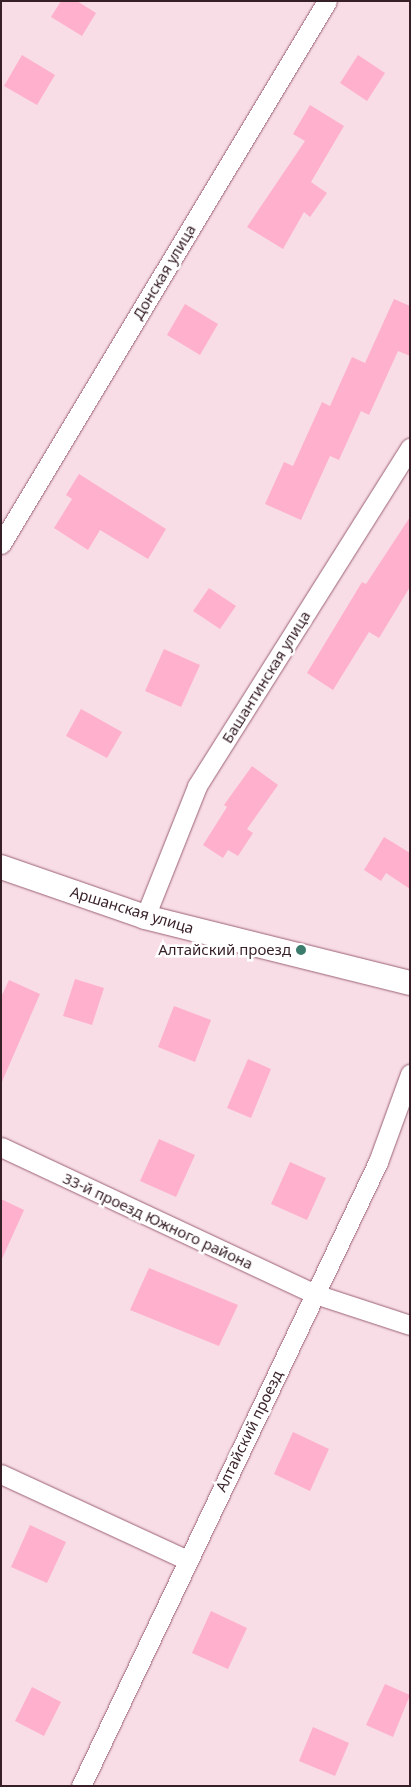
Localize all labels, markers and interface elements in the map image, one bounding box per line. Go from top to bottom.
street label: Донская улица [129,221,199,323]
street label: Башантинская улица [218,608,314,746]
street label: Аршанская улица [68,883,196,937]
place label: Алтайский проезд [158,941,291,959]
marker: Алтайский проезд [295,944,307,956]
street label: 33-й проезд Южного района [60,1169,256,1273]
street label: Алтайский проезд [212,1367,286,1495]

